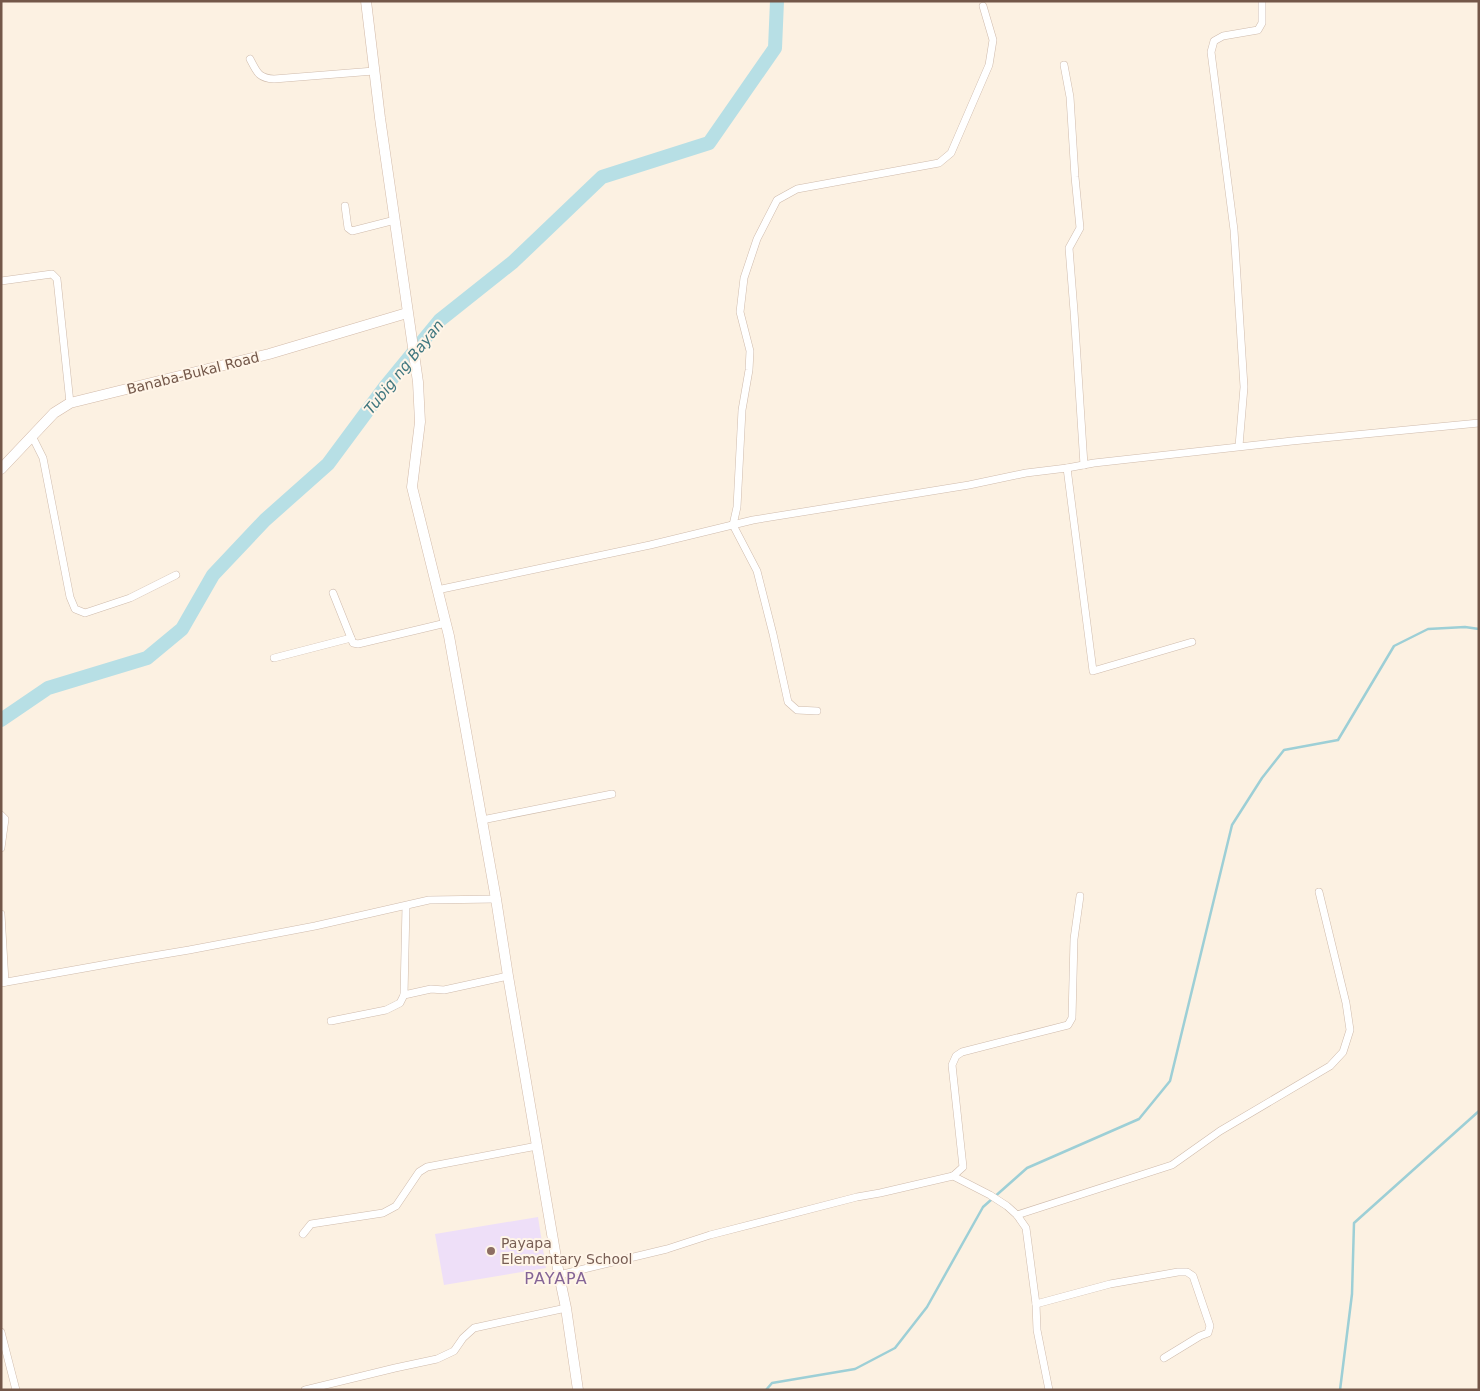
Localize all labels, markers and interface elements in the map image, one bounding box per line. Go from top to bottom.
water label: Tubig ng Bayan [361,316,447,418]
street label: Banaba-Bukal Road [125,349,261,397]
place label: Payapa Elementary School [501,1235,633,1267]
marker: Payapa Elementary School [485,1245,497,1257]
district label: PAYAPA [524,1269,588,1288]

